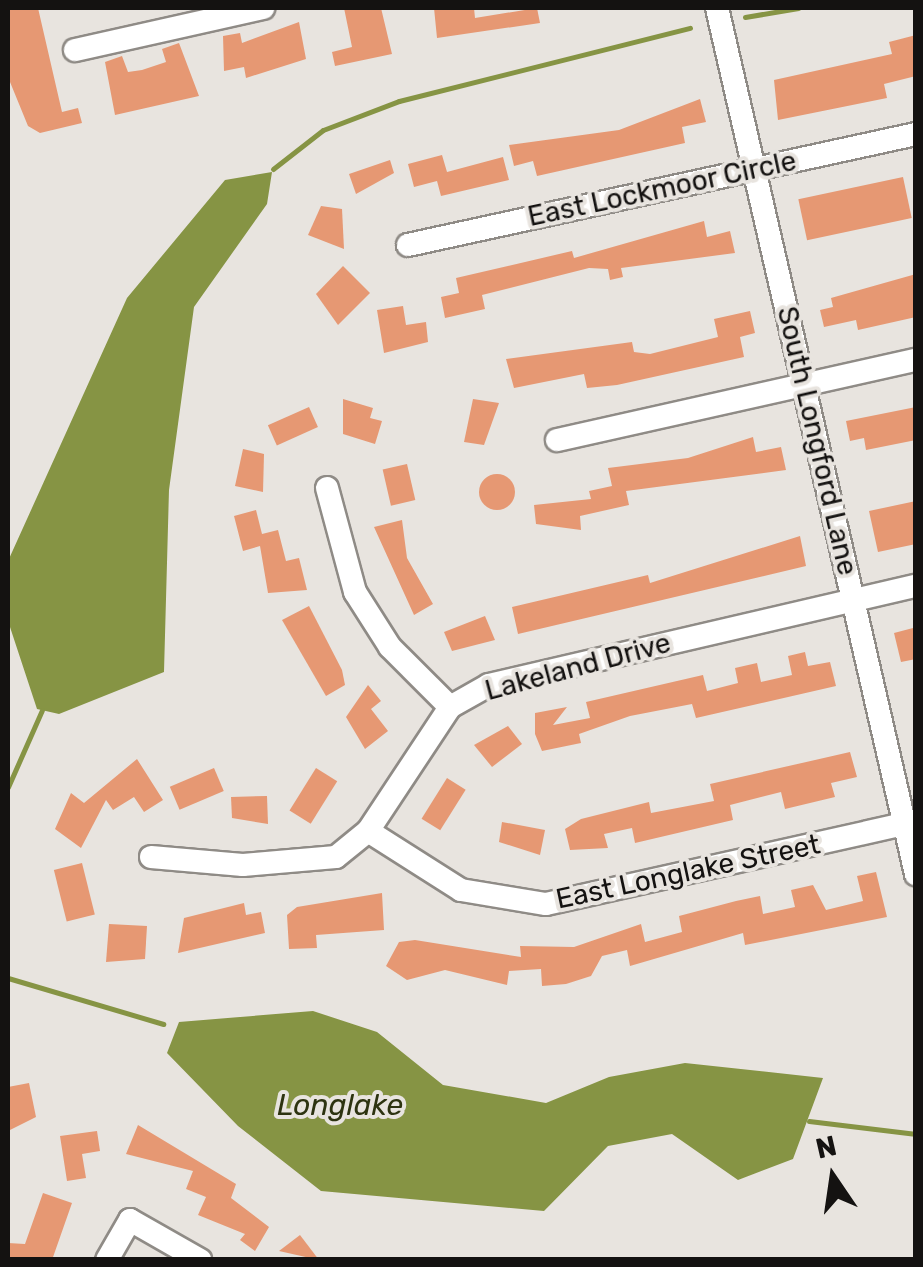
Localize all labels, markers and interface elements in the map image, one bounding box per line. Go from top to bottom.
street label: East Lockmoor Circle [524,144,800,234]
street label: South Longford Lane [770,303,864,579]
street label: Lakeland Drive [482,626,674,708]
street label: East Longlake Street [553,828,823,916]
water label: Longlake [277,1087,403,1123]
north arrow [783,1127,883,1227]
text: N [813,1129,840,1166]

